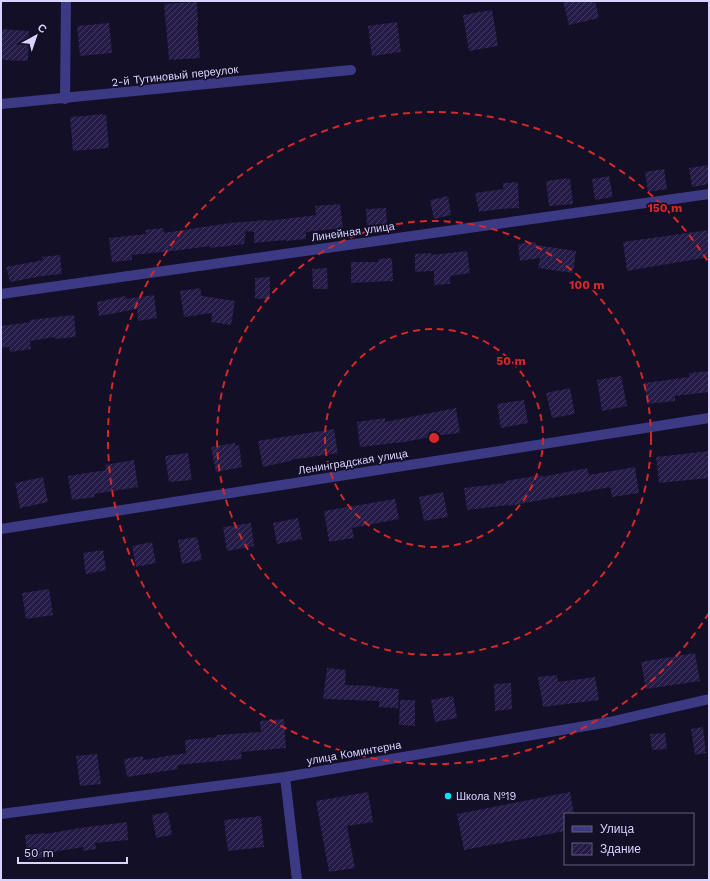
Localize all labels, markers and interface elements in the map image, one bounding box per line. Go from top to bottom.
north arrow [16,16,56,56]
text: С [35,21,49,36]
street label: 2-й Тутиновый переулок [111,63,239,89]
text: 150 m [648,201,682,215]
street label: Линейная улица [311,220,396,244]
text: 100 m [569,278,605,292]
text: 50 m [496,354,526,368]
centre of rings [427,431,441,445]
street label: Ленинградская улица [297,447,410,477]
street label: улица Коминтерна [306,738,403,768]
place label: Школа №19 [456,790,517,803]
marker: Школа №19 [443,791,453,801]
legend [564,813,694,865]
text: Улица [600,822,634,836]
scale bar [18,839,127,865]
text: Здание [600,842,641,856]
text: 50 m [24,846,54,860]

